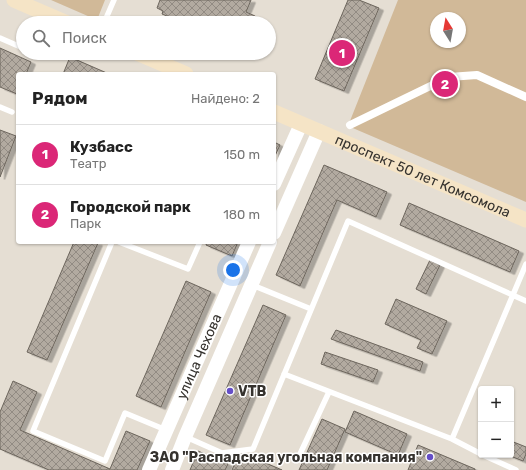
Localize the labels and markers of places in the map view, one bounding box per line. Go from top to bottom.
pin: 1 [329,38,355,68]
pin: 2 [432,69,458,99]
place label: VTB [238,383,267,400]
marker: VTB [225,386,235,396]
place label: ЗАО "Распадская угольная компания" [150,449,422,466]
marker: ЗАО "Распадская угольная компания" [425,452,435,462]

